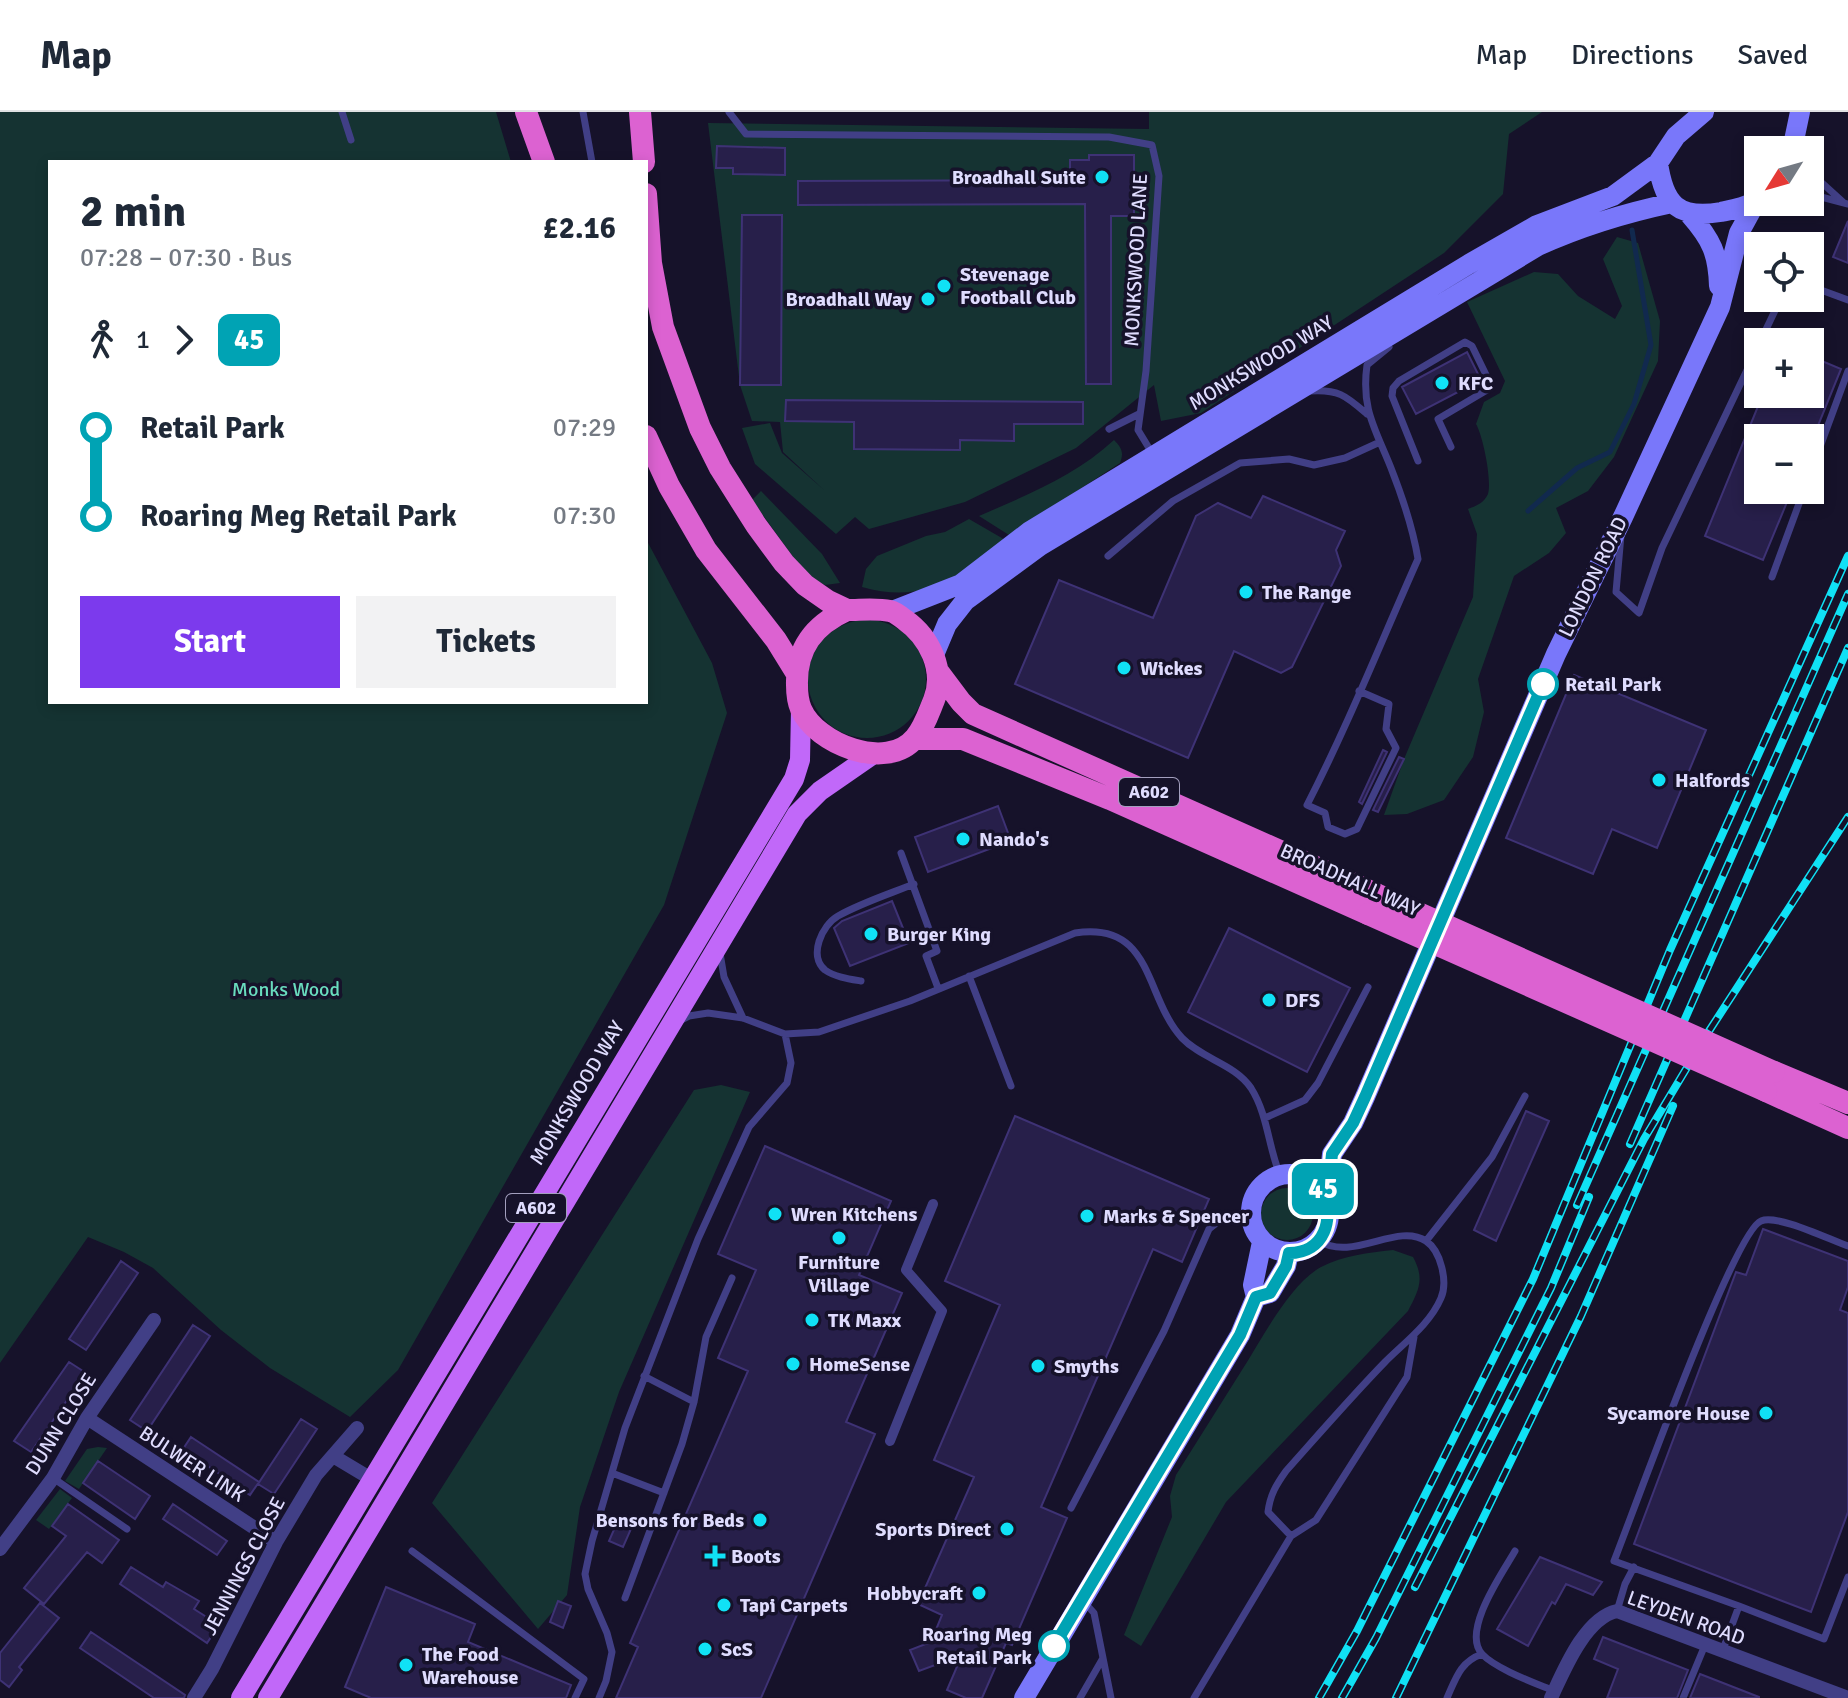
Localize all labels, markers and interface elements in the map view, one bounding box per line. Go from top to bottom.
text: Map [40,32,112,79]
text: Map [1475,38,1527,72]
text: Directions [1571,38,1693,72]
text: Saved [1737,38,1808,72]
north arrow [1744,136,1824,216]
map controls [1744,136,1824,504]
place label: Broadhall Suite [952,165,1086,190]
marker: Broadhall Suite [1093,168,1111,186]
street label: MONKSWOOD LANE [1119,173,1153,347]
text: 2 min [80,185,186,239]
text: £2.16 [543,210,616,247]
button: locate [1744,232,1824,312]
text: 07:28 – 07:30 · Bus [80,242,292,274]
place label: Stevenage Football Club [960,262,1076,310]
marker: Stevenage Football Club [935,277,953,295]
place label: Broadhall Way [786,287,912,312]
marker: Broadhall Way [919,290,937,308]
street label: MONKSWOOD WAY [1184,310,1338,416]
icon: walk [80,318,124,362]
icon: forward [162,318,206,362]
text: 45 [234,323,264,357]
text: 1 [136,324,150,356]
button: + [1744,328,1824,408]
place label: KFC [1458,371,1493,396]
marker: KFC [1433,374,1451,392]
text: Retail Park [140,410,285,447]
text: 07:29 [553,412,616,444]
button: − [1744,424,1824,504]
text: Roaring Meg Retail Park [140,498,457,535]
text: 07:30 [553,500,616,532]
street label: LONDON ROAD [1553,513,1633,641]
place label: The Range [1262,580,1351,605]
marker: The Range [1237,583,1255,601]
button: Start [80,596,340,688]
button: Tickets [356,596,616,688]
place label: Wickes [1140,656,1203,681]
marker: Wickes [1115,659,1133,677]
marker: Retail Park [1528,669,1558,699]
place label: Retail Park [1565,672,1662,697]
place label: Halfords [1675,768,1750,793]
marker: Halfords [1650,771,1668,789]
road number: A602 [1119,778,1179,806]
place label: Nando's [979,827,1049,852]
marker: Nando's [954,830,972,848]
street label: BROADHALL WAY [1276,838,1424,922]
place label: Burger King [887,922,991,947]
marker: Burger King [862,925,880,943]
park label: Monks Wood [232,977,340,1002]
place label: DFS [1285,988,1320,1013]
marker: DFS [1260,991,1278,1009]
street label: MONKSWOOD WAY [524,1016,630,1170]
line badge: 45 [1287,1163,1359,1215]
text: 45 [1308,1172,1338,1206]
road number: A602 [506,1194,566,1222]
place label: Wren Kitchens [791,1202,917,1227]
place label: Marks & Spencer [1103,1204,1249,1229]
marker: Wren Kitchens [766,1205,784,1223]
marker: Marks & Spencer [1078,1207,1096,1225]
marker: Furniture Village [830,1229,848,1247]
place label: Furniture Village [798,1250,880,1298]
place label: TK Maxx [828,1308,902,1333]
marker: TK Maxx [803,1311,821,1329]
place label: HomeSense [809,1352,910,1377]
place label: Smyths [1054,1354,1119,1379]
marker: HomeSense [784,1355,802,1373]
marker: Smyths [1029,1357,1047,1375]
street label: DUNN CLOSE [20,1368,102,1480]
place label: Sycamore House [1607,1401,1750,1426]
marker: Sycamore House [1757,1404,1775,1422]
street label: BULWER LINK [134,1421,250,1508]
street label: JENNINGS CLOSE [197,1493,291,1639]
place label: Bensons for Beds [596,1508,744,1533]
marker: Bensons for Beds [751,1511,769,1529]
place label: Sports Direct [875,1517,992,1542]
marker: Sports Direct [998,1520,1016,1538]
place label: Boots [731,1544,781,1569]
marker: Boots [706,1547,724,1565]
place label: Hobbycraft [867,1581,963,1606]
marker: Hobbycraft [970,1584,988,1602]
street label: LEYDEN ROAD [1624,1585,1748,1651]
place label: Tapi Carpets [740,1593,848,1618]
marker: Tapi Carpets [715,1596,733,1614]
place label: Roaring Meg Retail Park [922,1622,1033,1670]
marker: Roaring Meg Retail Park [1039,1631,1069,1661]
place label: ScS [721,1637,753,1662]
marker: ScS [696,1640,714,1658]
place label: The Food Warehouse [422,1642,518,1690]
marker: The Food Warehouse [397,1656,415,1674]

